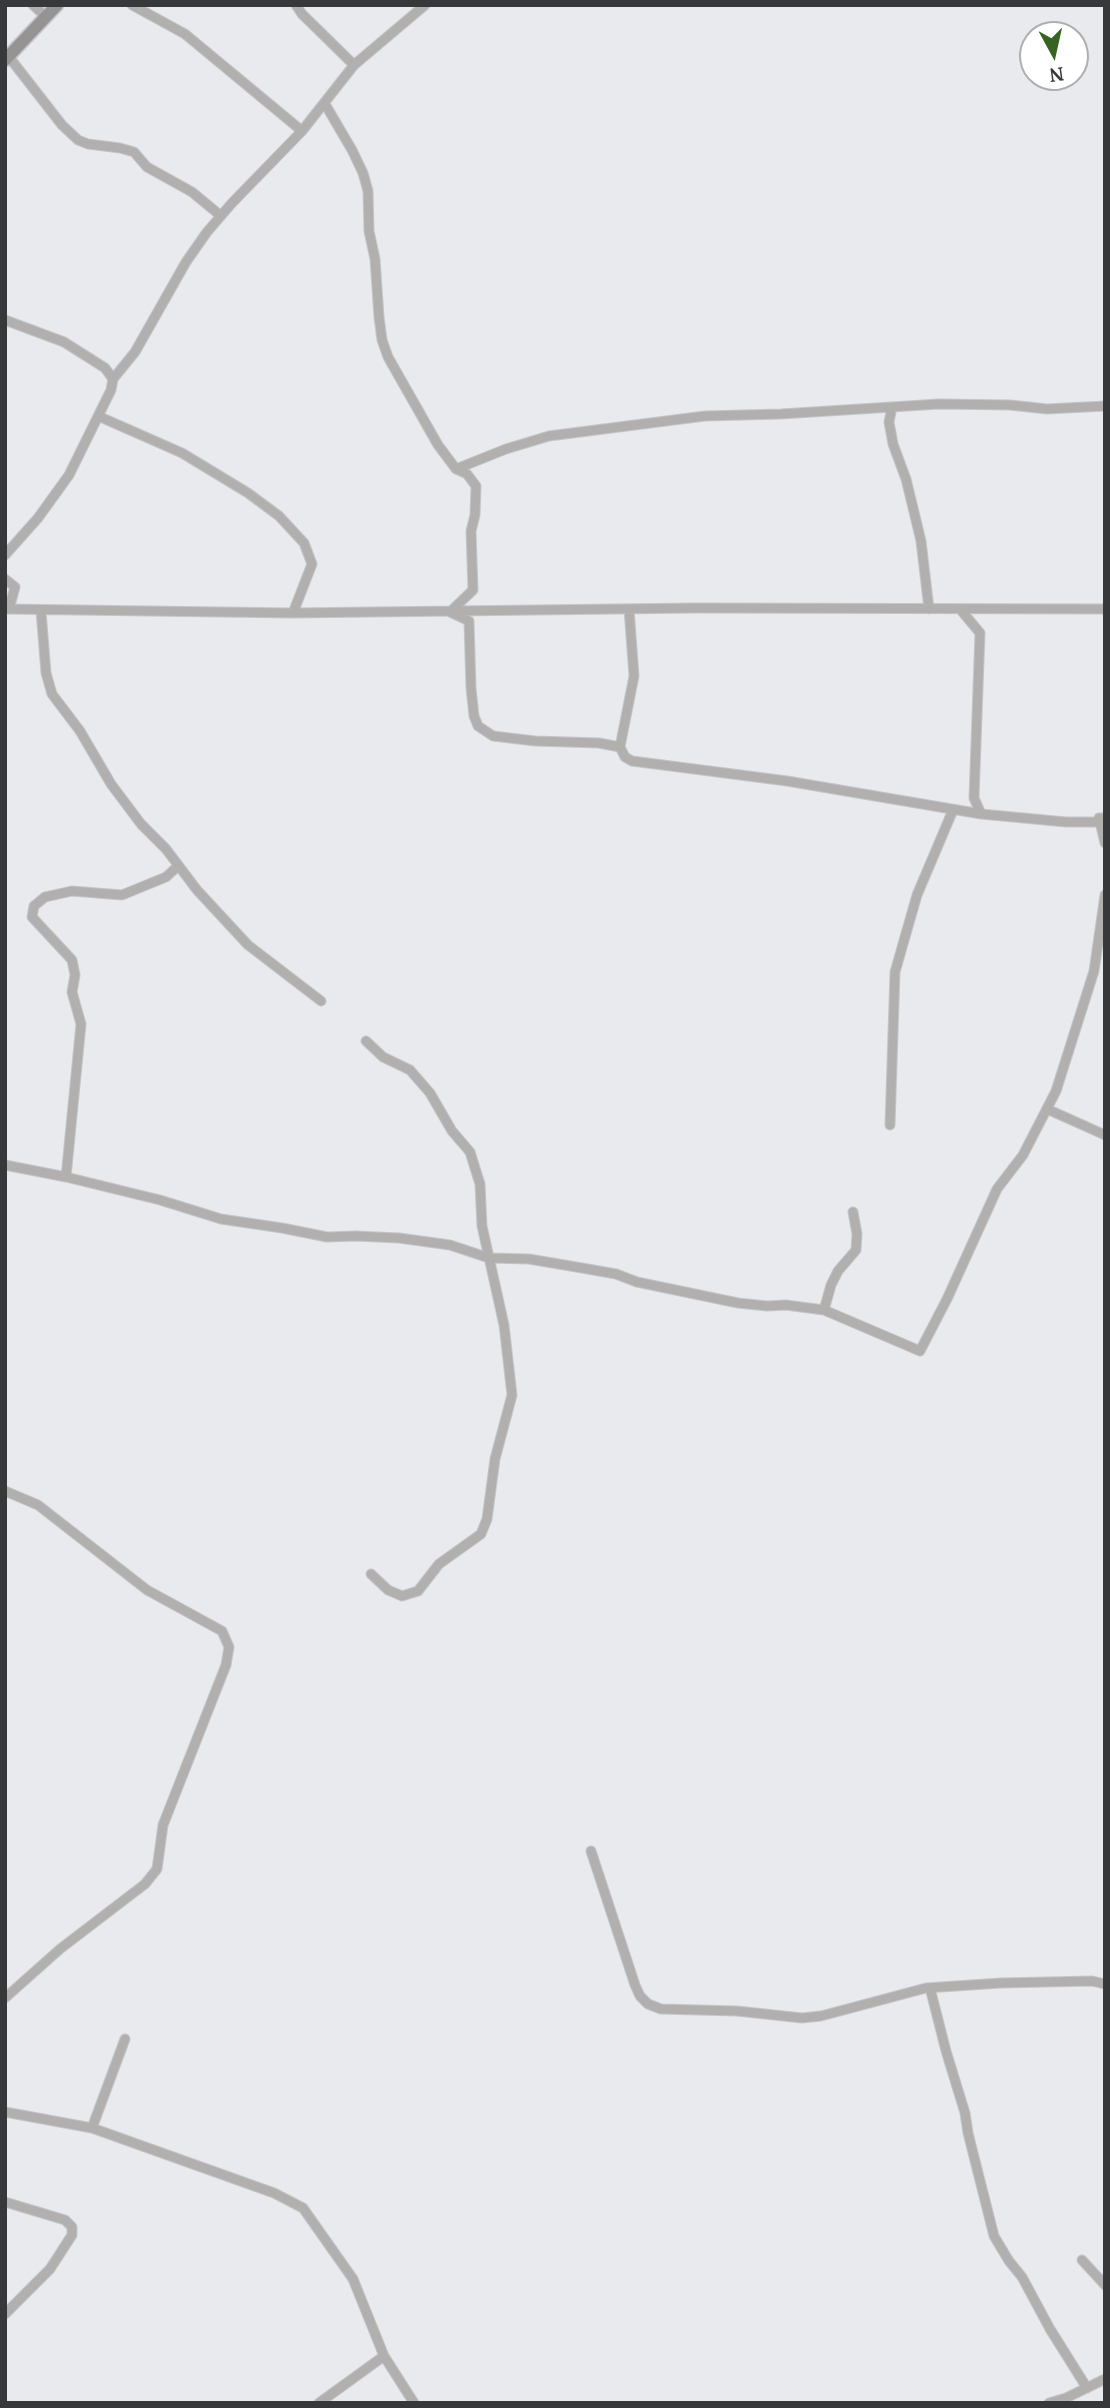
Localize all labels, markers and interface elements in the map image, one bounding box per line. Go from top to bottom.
north arrow [1019,21,1089,91]
text: N [1048,62,1066,89]

